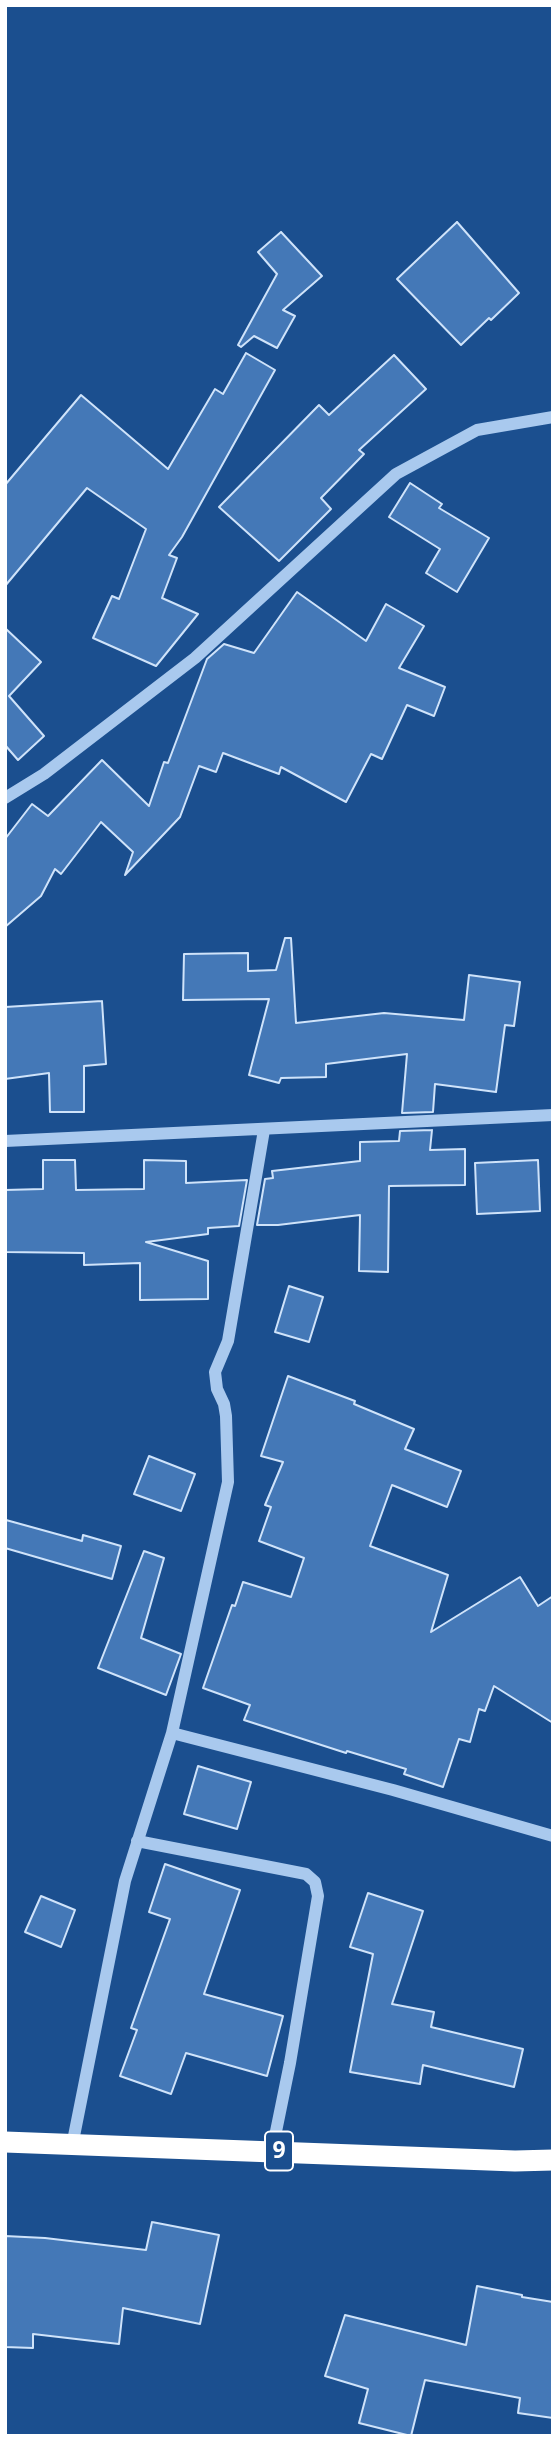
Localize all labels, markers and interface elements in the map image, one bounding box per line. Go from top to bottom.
road number: 9 [265,2132,293,2170]

